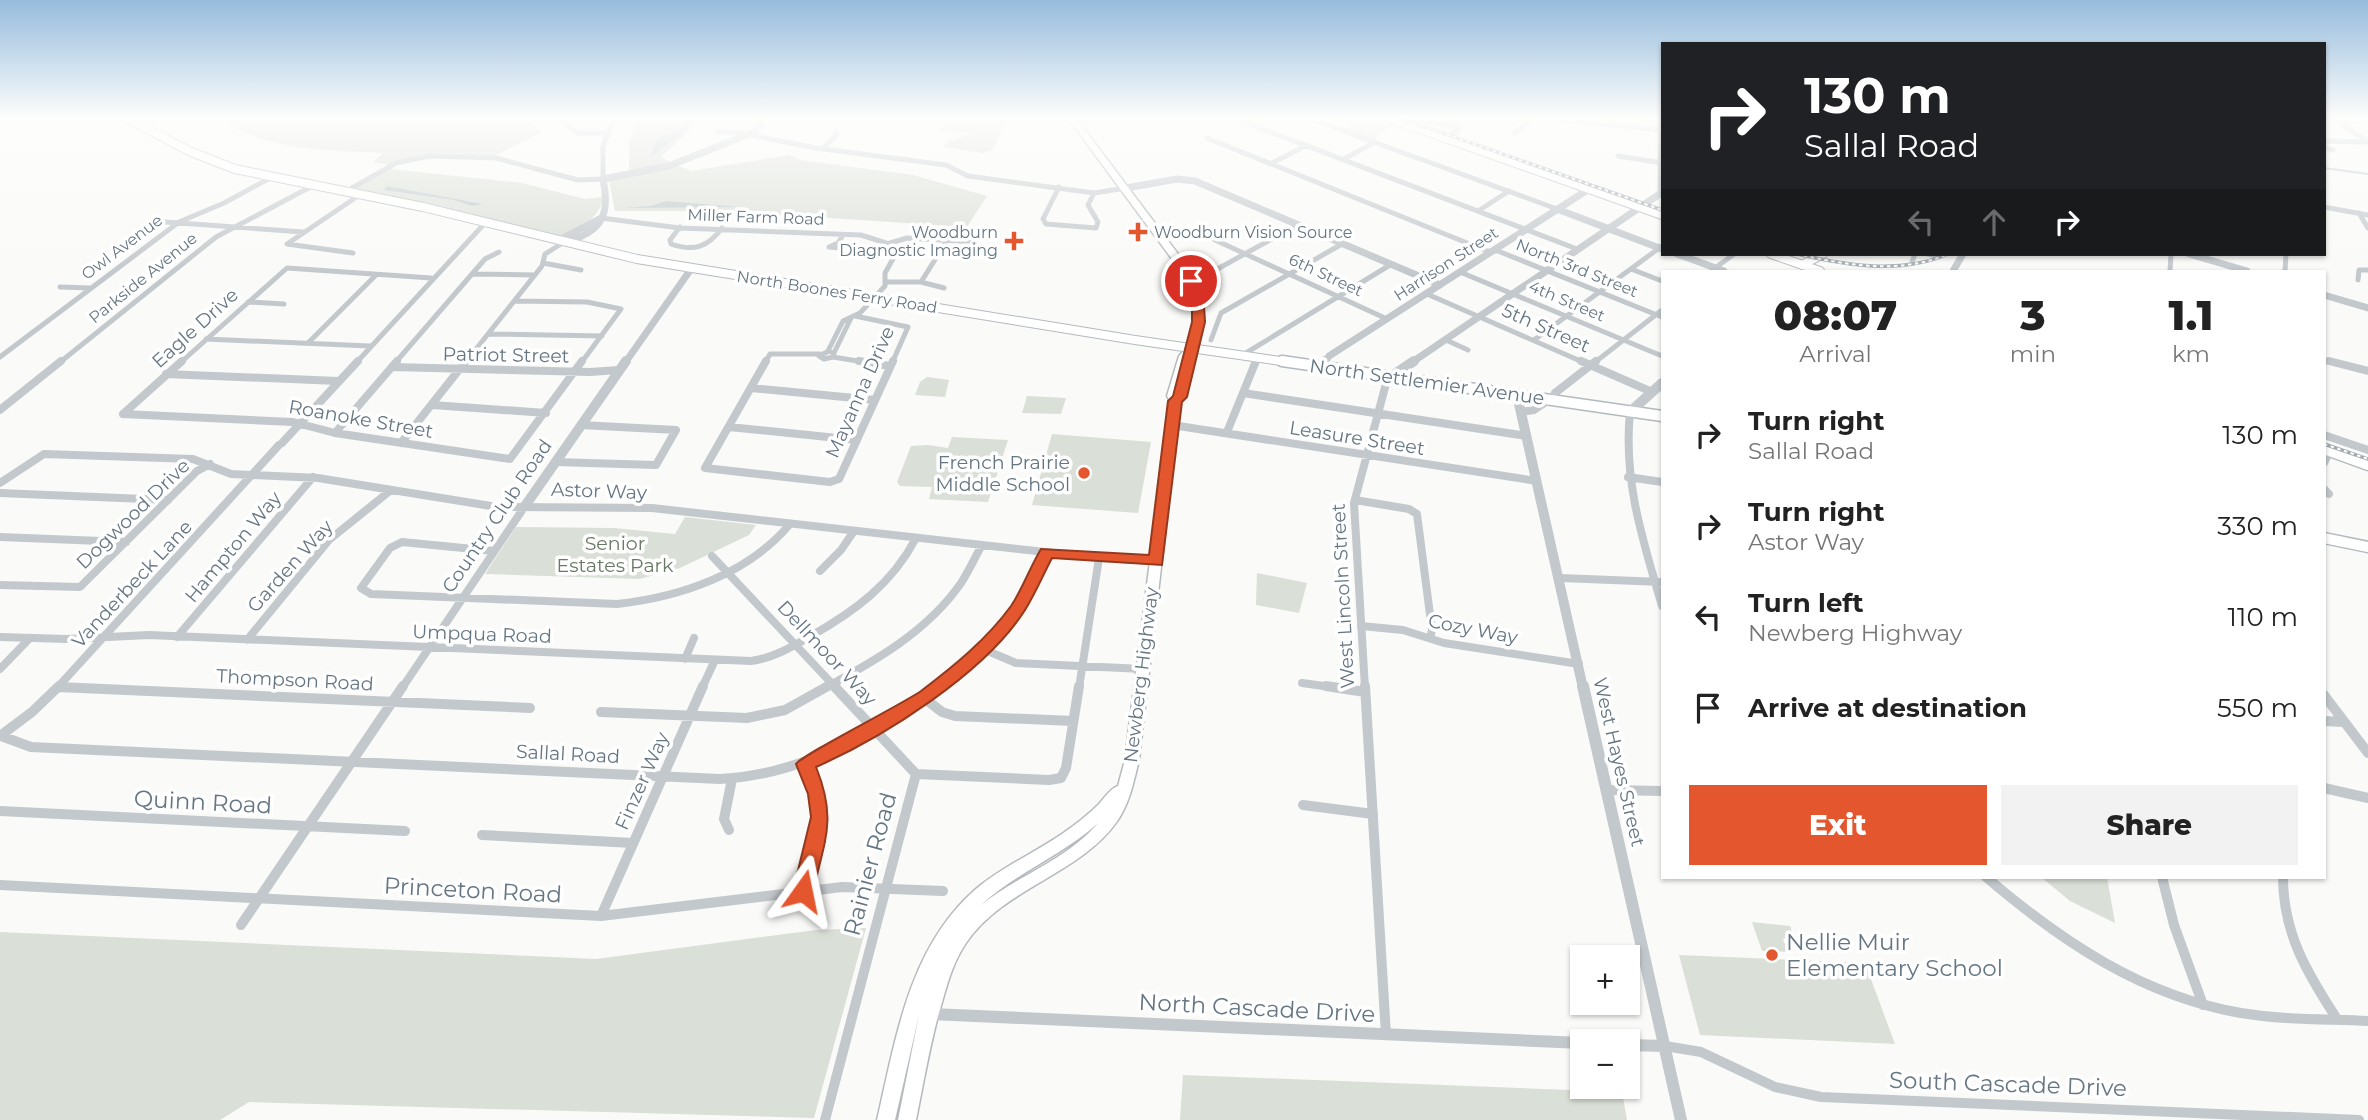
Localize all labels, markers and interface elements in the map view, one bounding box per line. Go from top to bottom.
text: 130 m [1804,66,1951,125]
icon: right [1689,70,1780,161]
text: Sallal Road [1804,126,1979,165]
icon: left [1902,203,1940,241]
icon: ahead [1975,203,2013,241]
icon: right [2048,203,2086,241]
street label: Miller Farm Road [687,205,825,229]
street label: Owl Avenue [78,210,166,284]
marker: Woodburn Vision Source [1128,222,1148,242]
place label: Woodburn Diagnostic Imaging [839,223,998,260]
place label: Woodburn Vision Source [1154,223,1352,242]
street label: Harrison Street [1390,223,1502,305]
street label: Parkside Avenue [85,229,201,327]
marker: Woodburn Diagnostic Imaging [1004,231,1024,251]
street label: North 3rd Street [1513,235,1641,301]
street label: 6th Street [1286,250,1367,301]
pin [1161,251,1221,311]
icon: arrive [1172,262,1210,300]
street label: North Boones Ferry Road [735,267,939,317]
street label: 4th Street [1526,277,1608,326]
street label: Eagle Drive [147,283,243,373]
text: 08:07 [1773,289,1897,341]
text: 3 [2020,289,2046,341]
text: 1.1 [2168,289,2214,341]
street label: 5th Street [1499,298,1594,358]
street label: Mayanna Drive [821,323,899,461]
text: Arrival [1799,340,1872,368]
text: min [2010,340,2056,368]
text: km [2172,340,2210,368]
street label: Patriot Street [442,342,570,368]
street label: North Settlemier Avenue [1308,354,1546,410]
street label: Roanoke Street [287,395,435,443]
text: Turn right [1748,405,1884,437]
street label: Leasure Street [1288,416,1427,460]
icon: right [1689,416,1727,454]
text: 130 m [2222,419,2298,451]
street label: Country Club Road [437,435,557,597]
text: Sallal Road [1748,437,1874,465]
place label: French Prairie Middle School [935,451,1070,496]
street label: Dogwood Drive [72,454,194,574]
marker: French Prairie Middle School [1076,465,1092,481]
street label: Astor Way [551,478,648,504]
street label: Hampton Way [180,486,287,607]
text: Turn right [1748,496,1884,528]
street label: West Lincoln Street [1327,503,1359,689]
icon: right [1689,507,1727,545]
text: 330 m [2217,510,2298,542]
street label: Garden Way [242,514,338,617]
street label: Vanderbeck Lane [67,515,197,653]
text: Astor Way [1748,528,1864,556]
park label: Senior Estates Park [557,532,674,577]
street label: Newberg Highway [1119,585,1163,764]
text: Turn left [1748,587,1864,619]
street label: Dellmoor Way [772,596,882,711]
icon: left [1689,598,1727,636]
text: 110 m [2228,601,2298,633]
street label: Cozy Way [1426,609,1520,649]
text: Newberg Highway [1748,619,1962,647]
street label: Umpqua Road [412,620,552,648]
street label: Thompson Road [216,664,374,696]
street label: West Hayes Street [1588,675,1650,849]
icon: arrive [1689,689,1727,727]
text: Arrive at destination [1748,692,2027,724]
text: 550 m [2217,692,2298,724]
street label: Finzer Way [610,728,674,834]
street label: Sallal Road [515,740,621,768]
street label: Quinn Road [133,784,273,820]
button: Exit [1689,785,1987,865]
button: Share [2001,785,2298,865]
street label: Rainier Road [837,789,903,939]
position arrow [766,854,840,928]
street label: Princeton Road [383,871,563,909]
place label: Nellie Muir Elementary School [1786,928,2003,982]
map controls [1570,945,1640,1099]
button: + [1570,945,1640,1015]
marker: Nellie Muir Elementary School [1764,947,1780,963]
street label: North Cascade Drive [1138,988,1376,1028]
button: − [1570,1029,1640,1099]
street label: South Cascade Drive [1889,1066,2127,1102]

